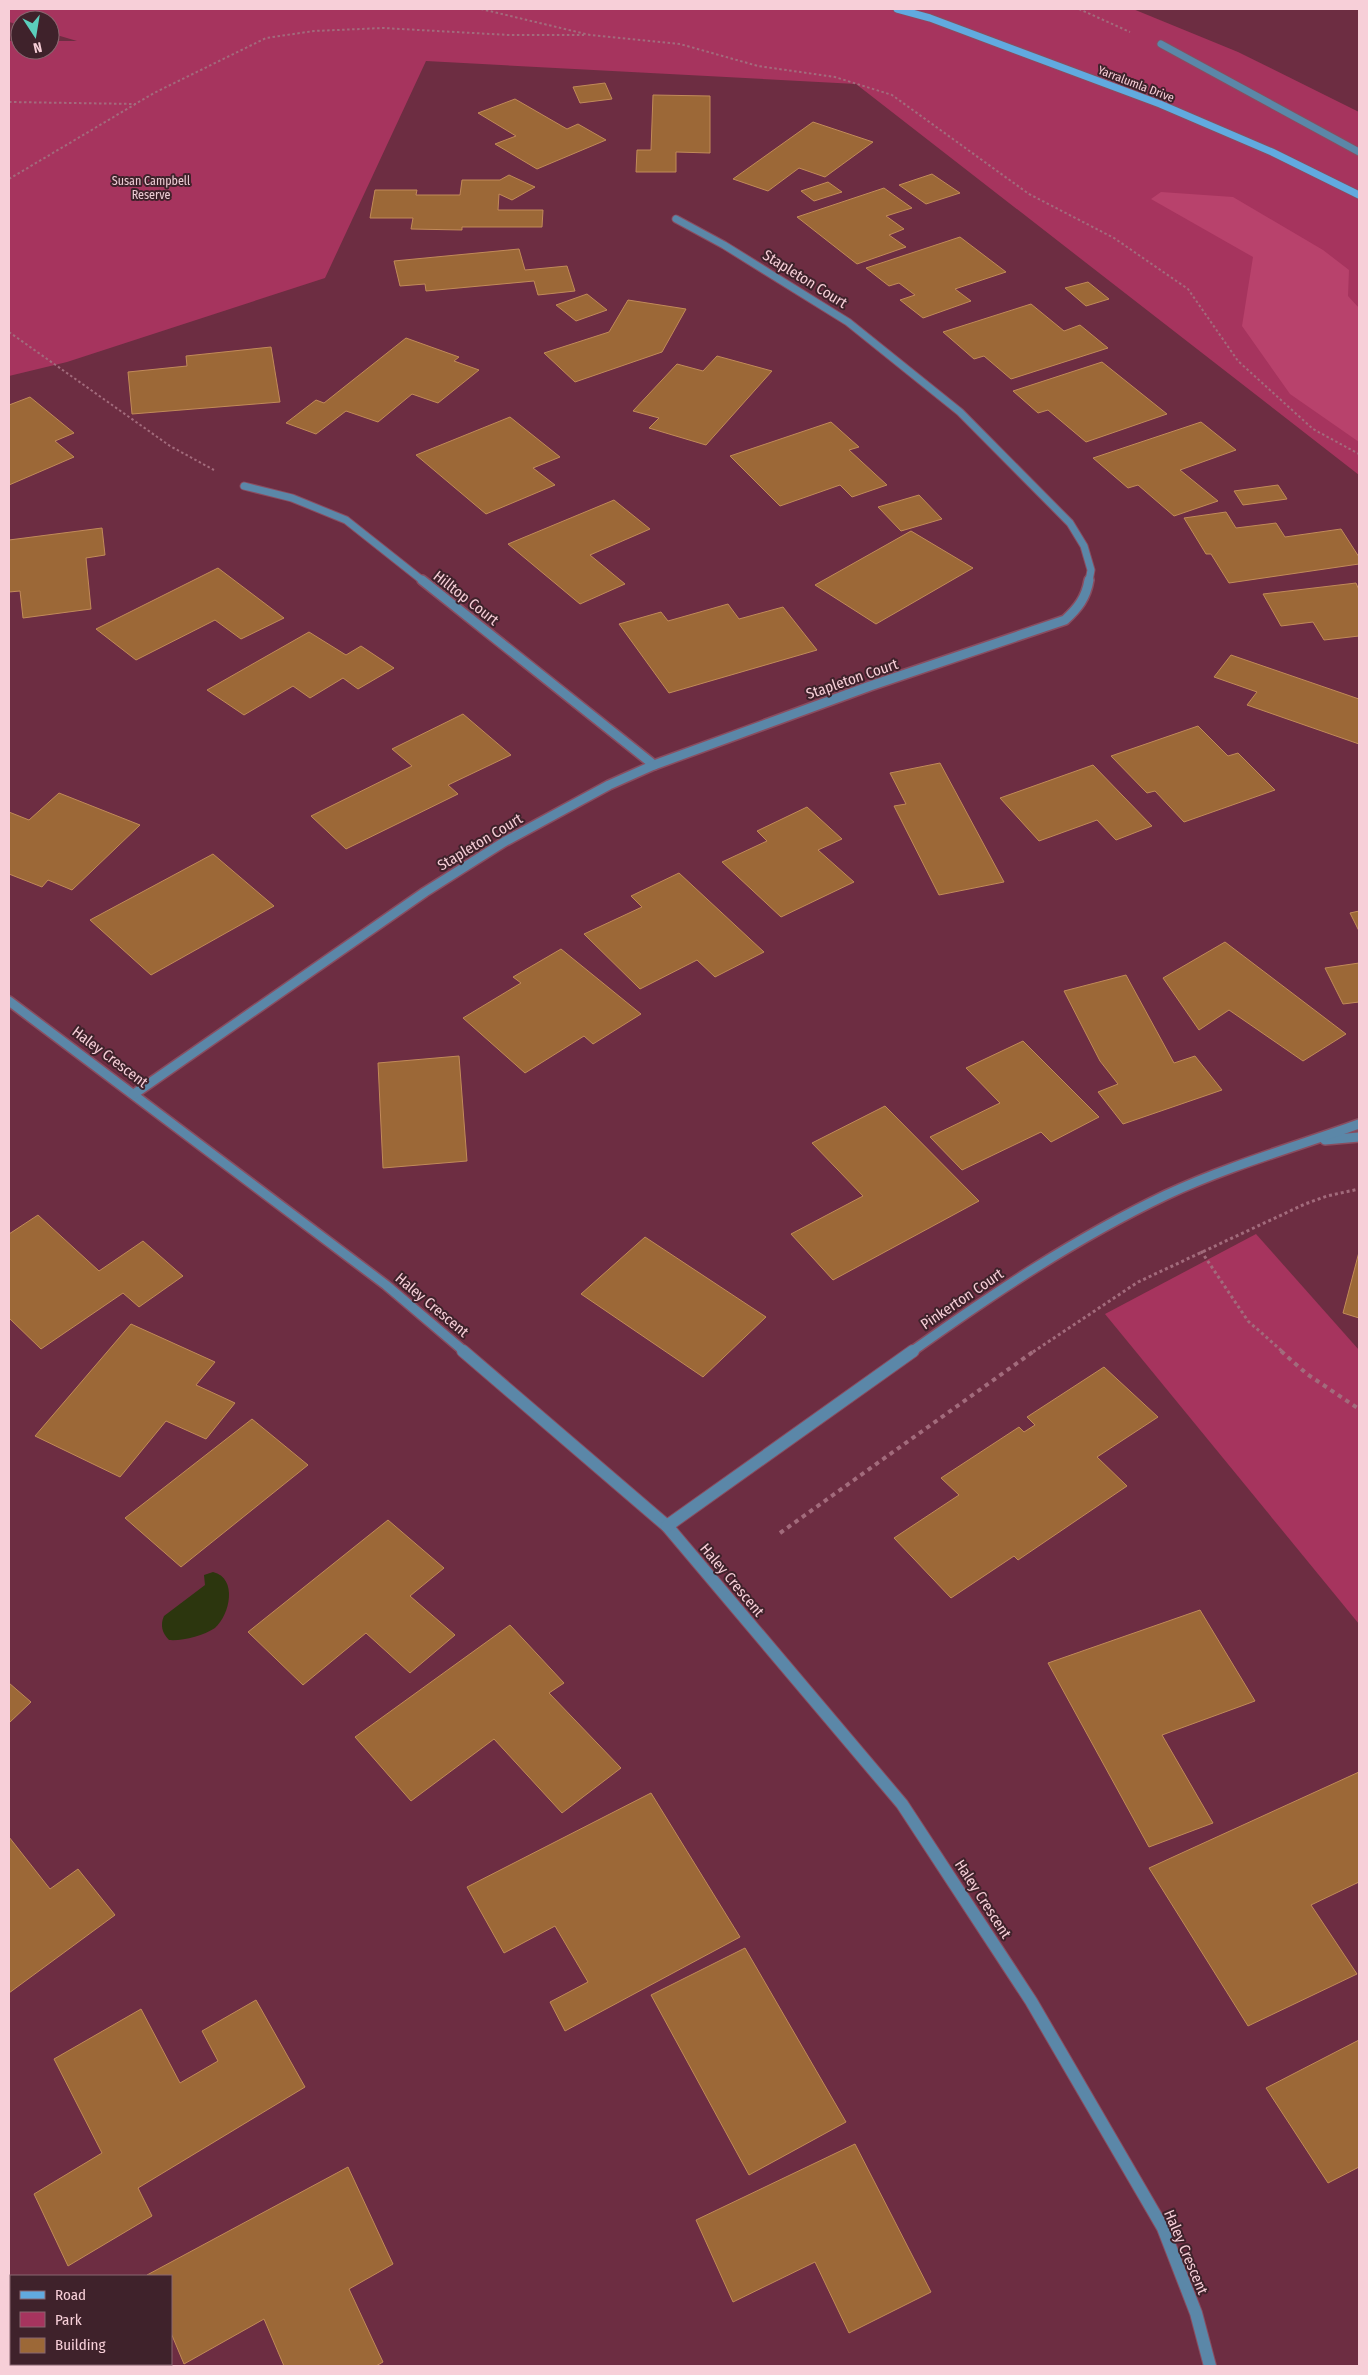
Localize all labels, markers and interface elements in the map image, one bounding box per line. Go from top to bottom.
north arrow [10,10,60,60]
text: N [32,38,43,56]
street label: Yarralumla Drive [1096,63,1176,105]
park label: Susan Campbell Reserve [112,174,190,202]
street label: Stapleton Court [759,246,851,312]
street label: Hilltop Court [430,567,502,629]
street label: Stapleton Court [804,655,900,703]
street label: Stapleton Court [434,809,526,874]
street label: Haley Crescent [69,1023,151,1091]
street label: Pinkerton Court [917,1265,1007,1333]
street label: Haley Crescent [392,1269,472,1341]
street label: Haley Crescent [696,1540,768,1620]
street label: Haley Crescent [951,1856,1015,1942]
street label: Haley Crescent [1160,2207,1212,2297]
legend [10,2275,172,2365]
text: Road [55,2286,86,2304]
text: Park [55,2311,82,2329]
text: Building [55,2336,106,2354]

